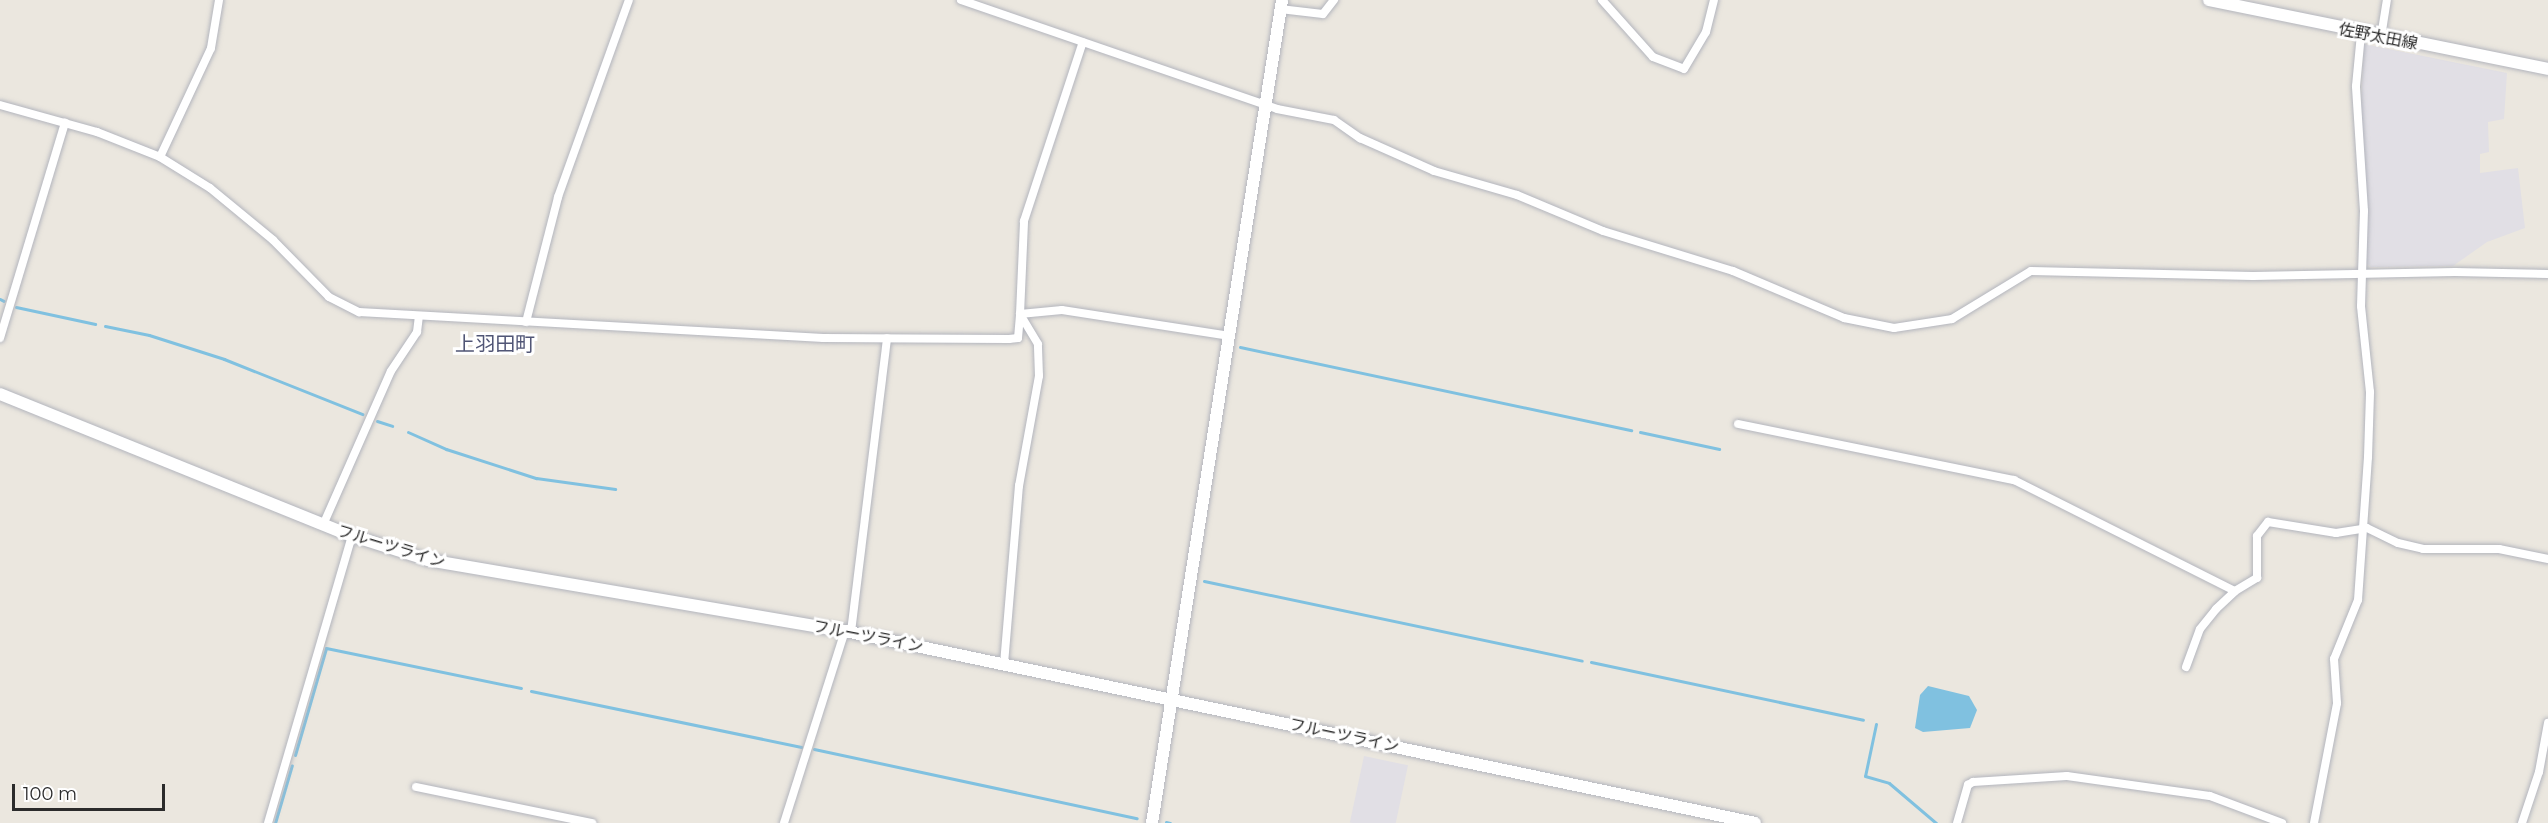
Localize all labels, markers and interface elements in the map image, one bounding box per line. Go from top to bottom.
street label: 佐野太田線 [2337,20,2419,54]
district label: 上羽田町 [455,332,535,356]
street label: フルーツライン [335,521,447,573]
street label: フルーツライン [811,617,925,657]
street label: フルーツライン [1287,715,1401,757]
scale bar [15,772,168,810]
text: 100 m [23,783,77,805]

